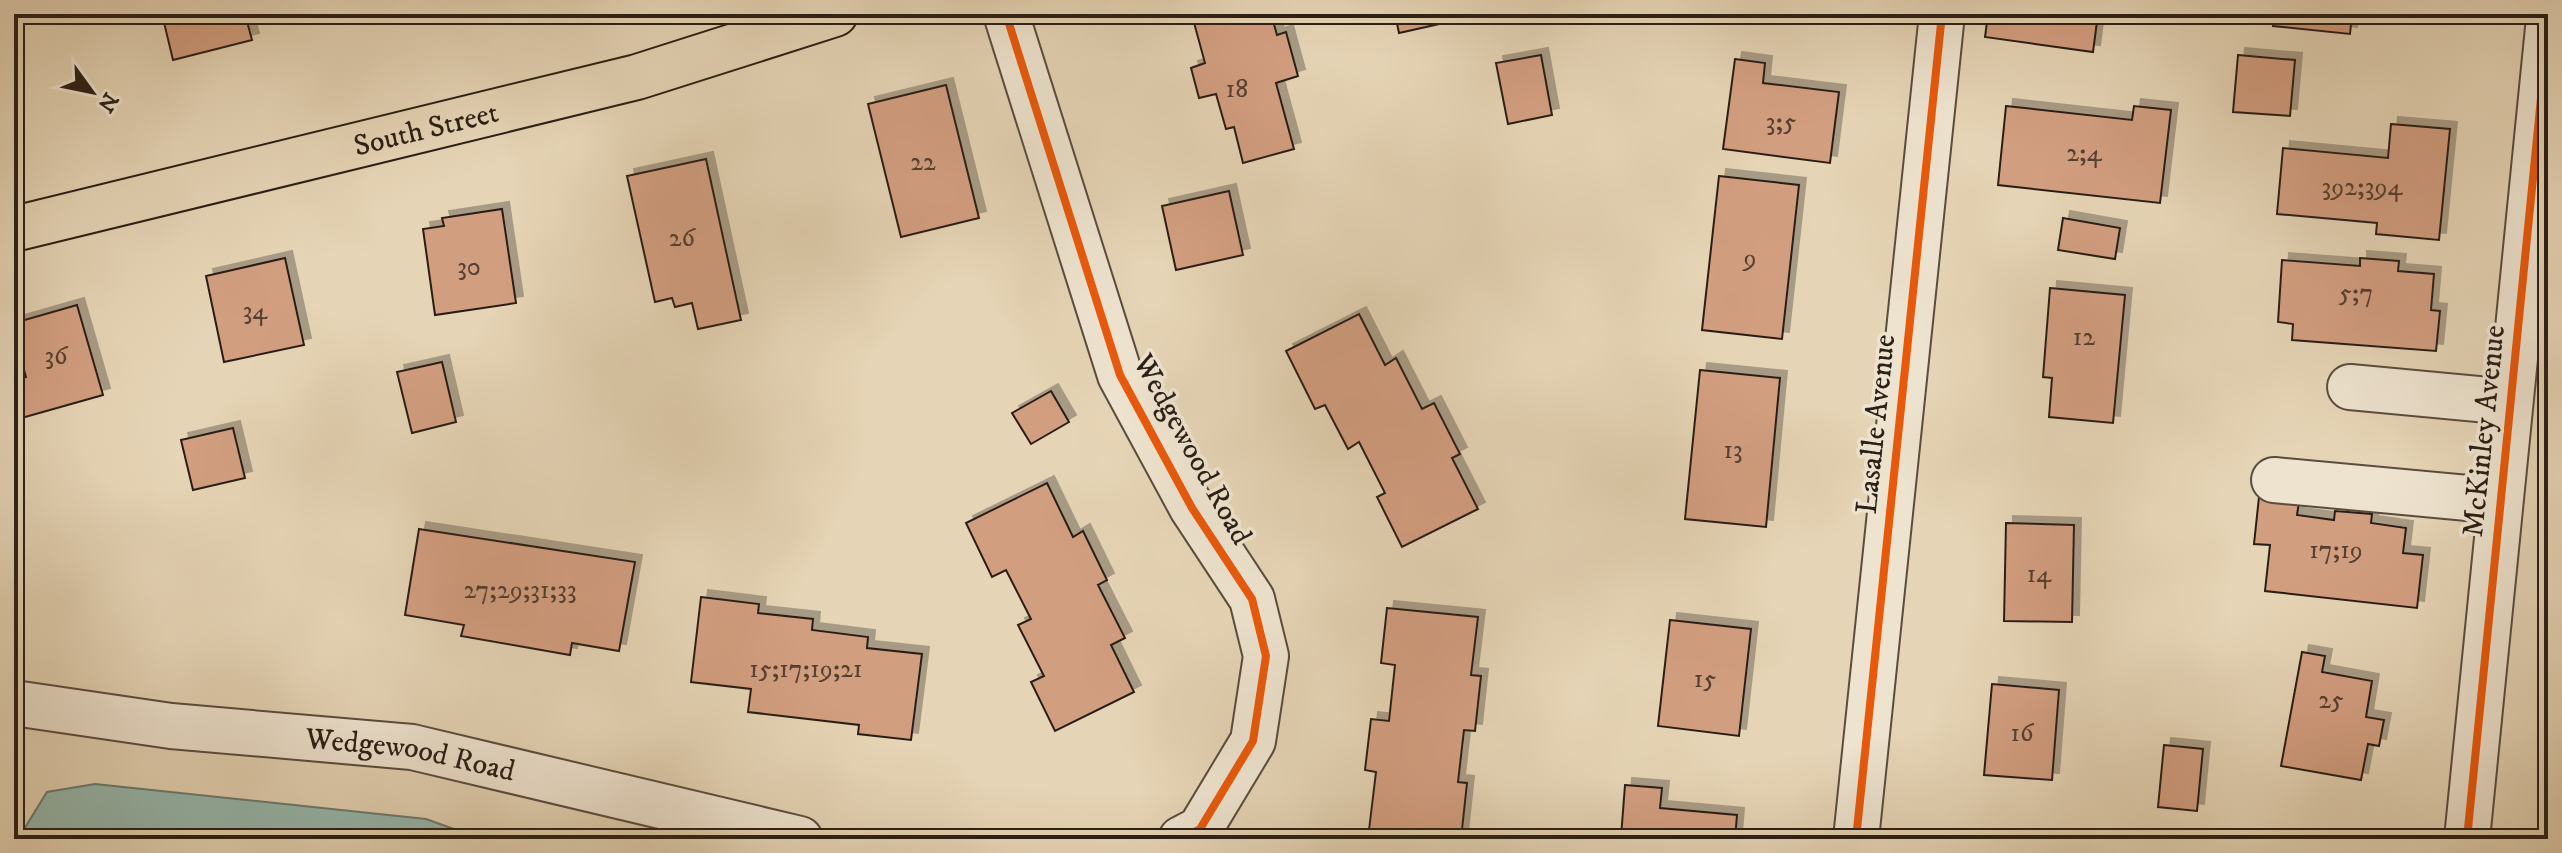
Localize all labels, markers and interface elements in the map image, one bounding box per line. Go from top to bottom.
north arrow [52,52,132,132]
house number: 18 [1226,73,1248,106]
text: N [91,87,124,117]
street label: South Street [350,94,502,165]
house number: 3;5 [1766,106,1796,139]
house number: 2;4 [2066,137,2103,170]
house number: 22 [910,146,936,179]
house number: 392;394 [2322,171,2403,204]
house number: 26 [669,222,697,255]
house number: 9 [1742,242,1756,275]
house number: 30 [457,251,481,284]
house number: 5;7 [2339,277,2373,310]
house number: 34 [243,295,268,328]
house number: 12 [2073,321,2095,354]
street label: McKinley Avenue [2455,323,2514,539]
street label: Lasalle Avenue [1849,333,1904,516]
house number: 36 [44,340,69,373]
street label: Wedgewood Road [1124,347,1259,552]
house number: 13 [1723,434,1743,467]
house number: 17;19 [2309,534,2363,567]
house number: 14 [2027,558,2052,591]
house number: 27;29;31;33 [463,574,577,607]
house number: 15;17;19;21 [749,653,863,686]
house number: 15 [1694,663,1716,696]
house number: 25 [2318,684,2344,717]
house number: 16 [2011,717,2035,750]
street label: Wedgewood Road [303,721,519,791]

